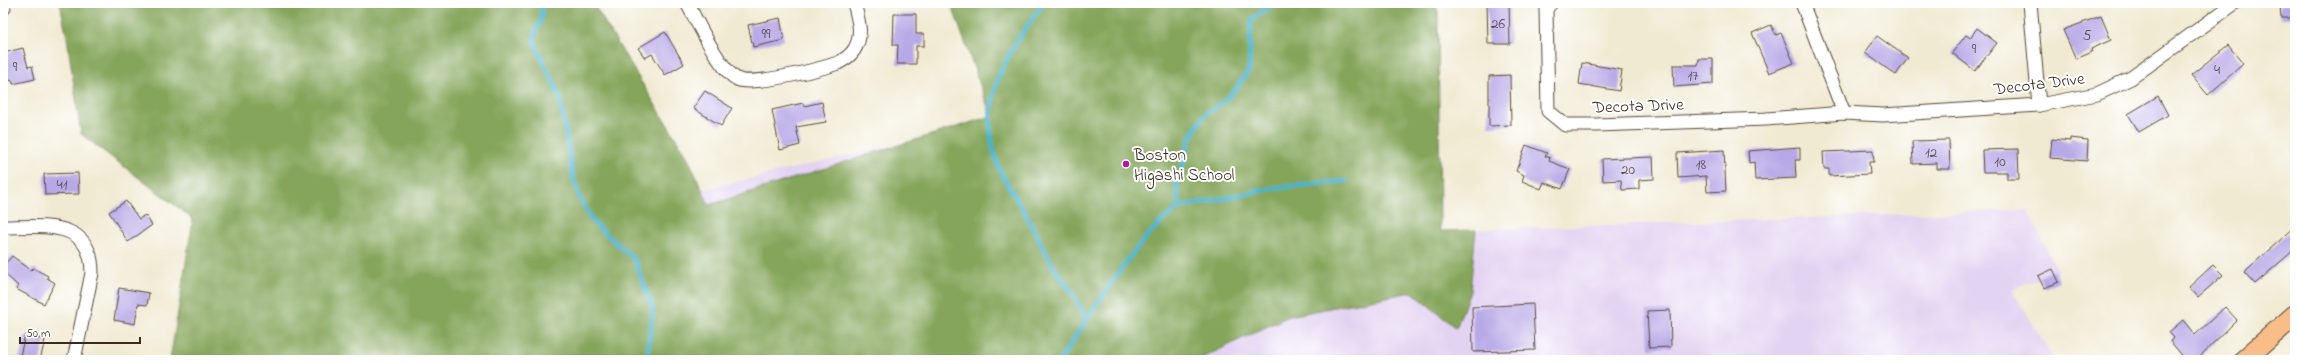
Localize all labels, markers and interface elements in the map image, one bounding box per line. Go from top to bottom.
house number: 26 [1491,13,1505,35]
house number: 99 [761,23,771,45]
house number: 5 [2083,25,2092,47]
house number: 9 [1972,38,1977,60]
house number: 9 [13,56,18,78]
house number: 4 [2214,59,2220,81]
house number: 17 [1688,65,1698,87]
street label: Decota Drive [1991,66,2086,103]
street label: Decota Drive [1591,92,1684,121]
house number: 12 [1925,142,1938,164]
place label: Boston Higashi School [1133,143,1235,190]
house number: 10 [1994,151,2006,173]
house number: 18 [1696,154,1707,176]
marker: Boston Higashi School [1121,159,1131,169]
house number: 20 [1621,159,1635,181]
house number: 41 [57,174,68,196]
scale bar [20,319,140,345]
text: 50 m [26,325,50,343]

